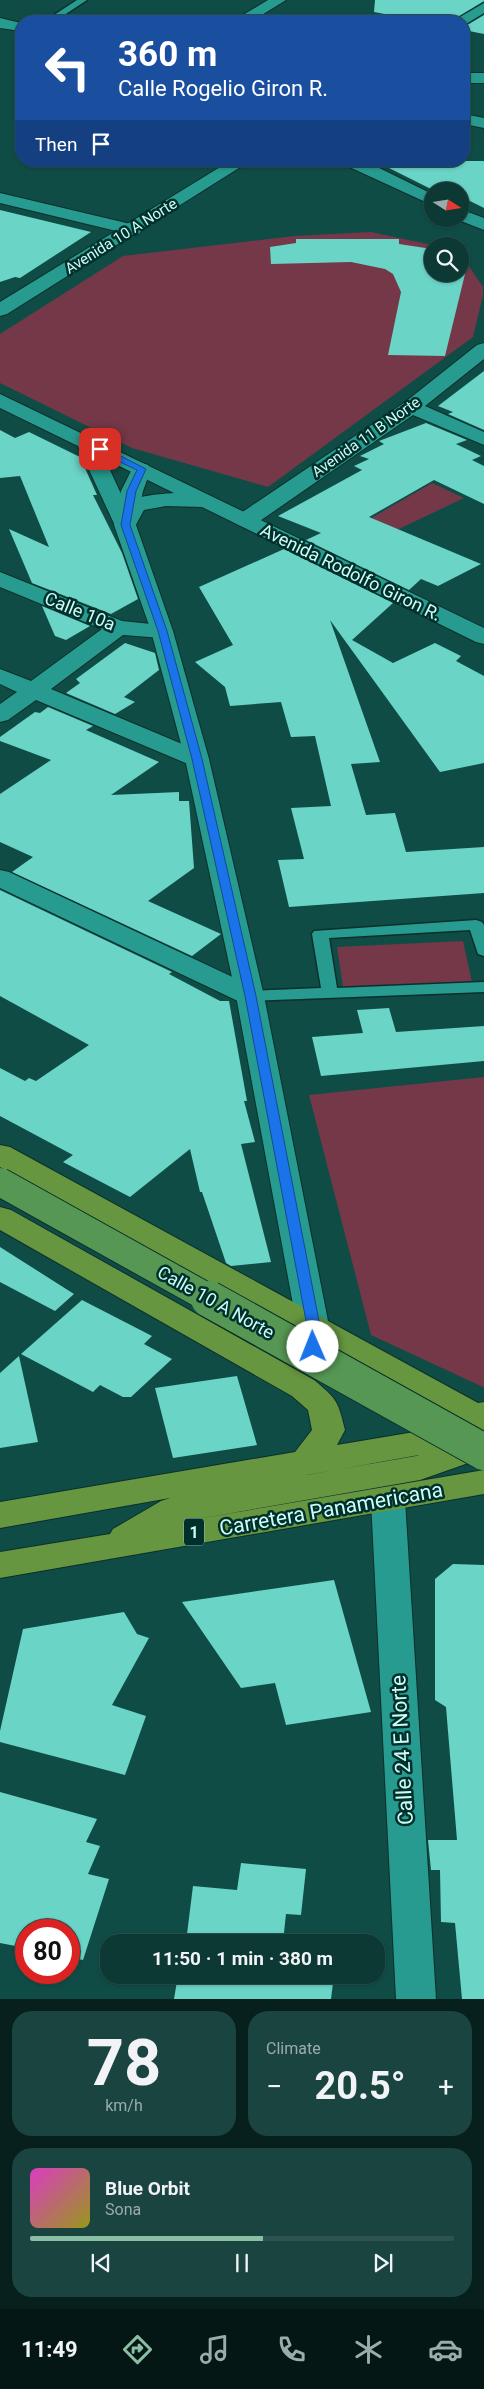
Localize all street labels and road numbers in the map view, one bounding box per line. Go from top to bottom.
street label: Avenida 10 A Norte [62,194,180,278]
street label: Avenida 11 B Norte [308,393,424,481]
street label: Avenida Rodolfo Giron R. [257,519,445,625]
street label: Calle 10a [42,587,118,635]
street label: Calle 10 A Norte [154,1261,278,1343]
street label: Carretera Panamericana [217,1478,445,1540]
road number: 1 [184,1518,204,1545]
street label: Calle 24 E Norte [386,1674,418,1826]

